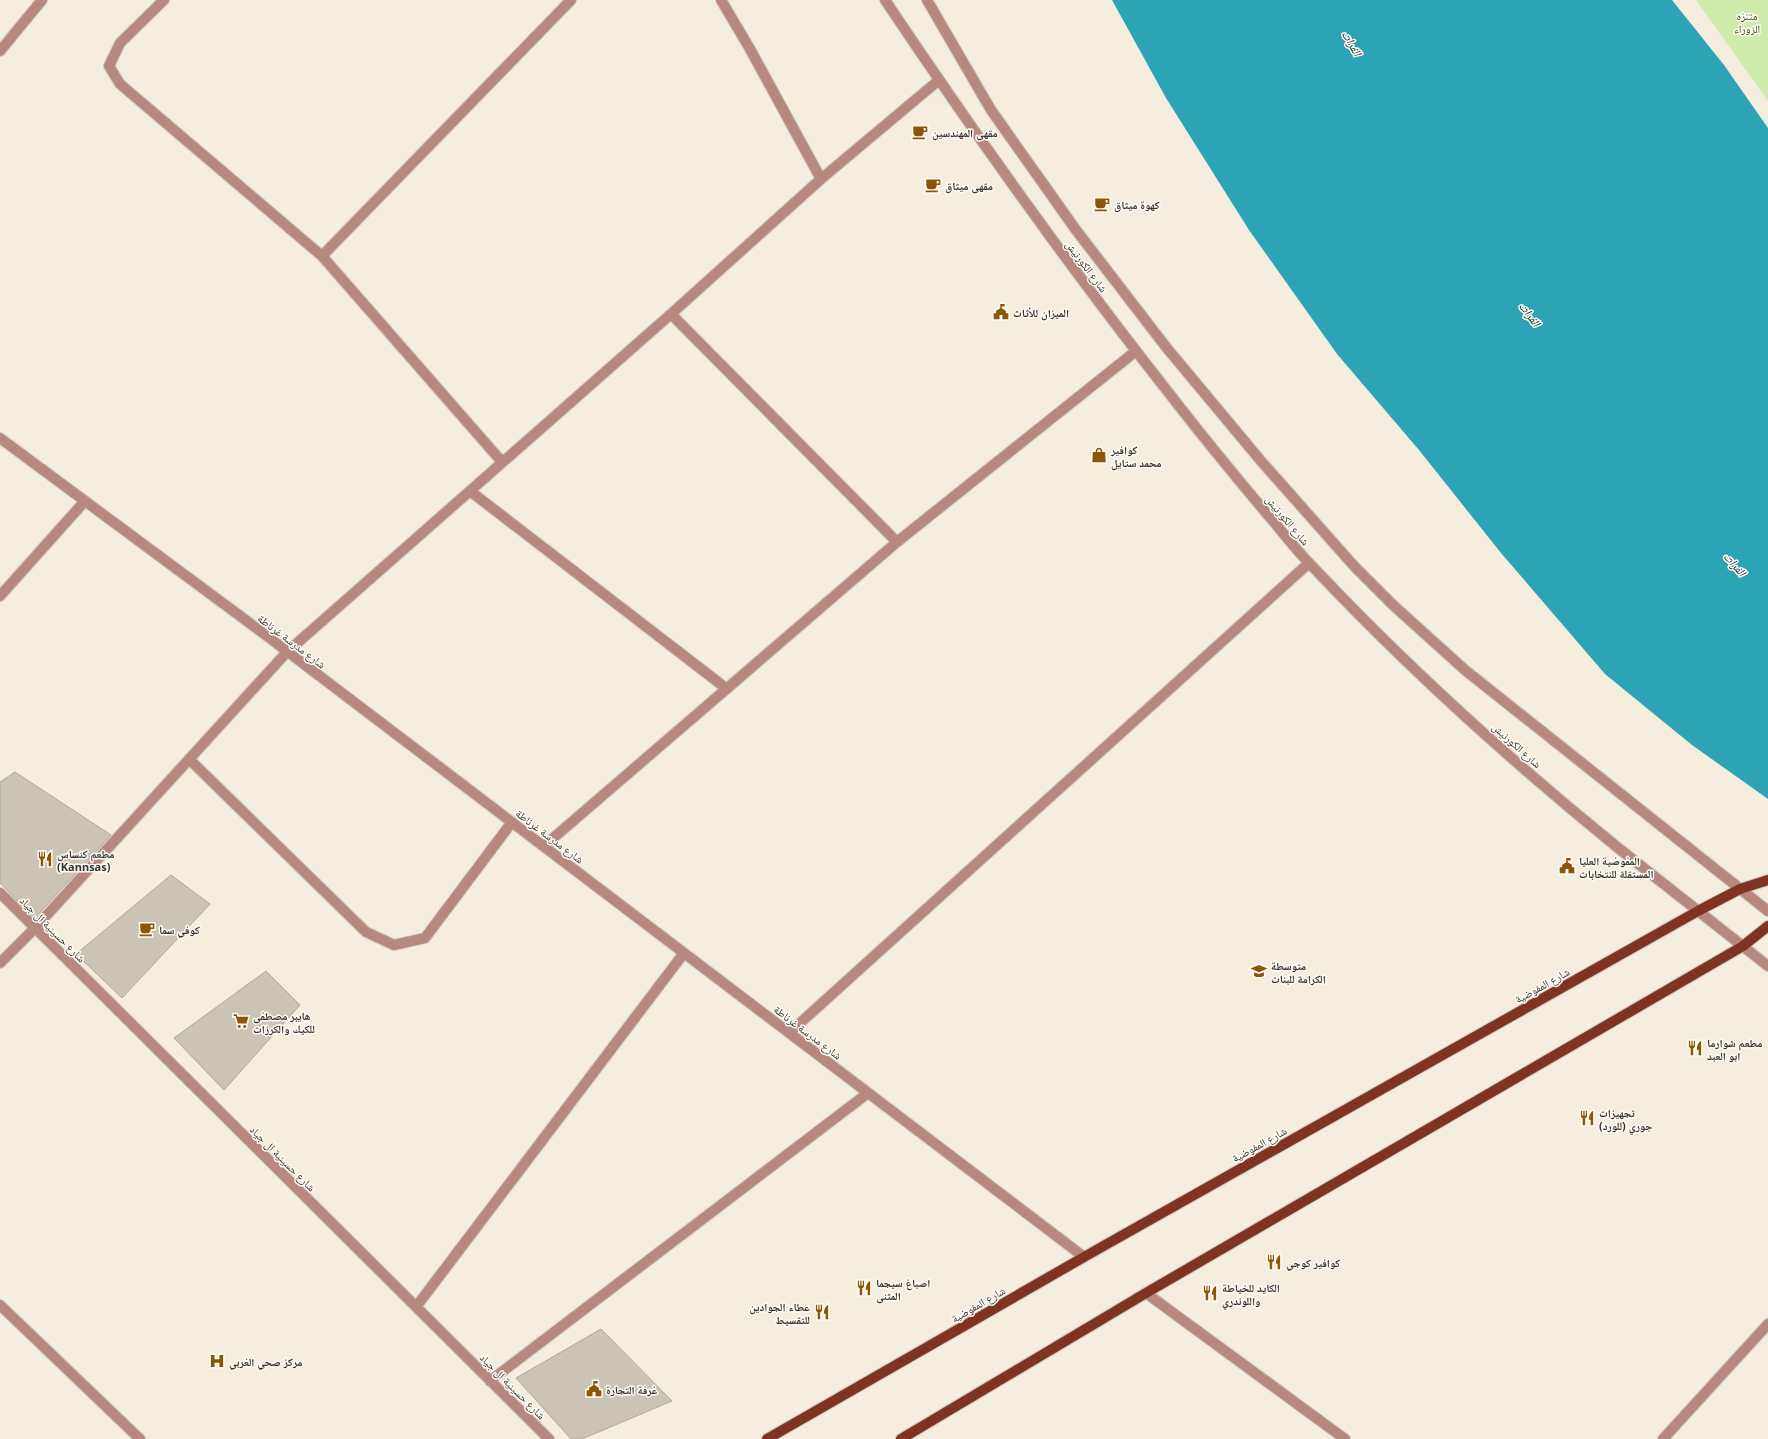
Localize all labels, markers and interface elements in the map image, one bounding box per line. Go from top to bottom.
park label: متنزه الزوراء [1734,8,1760,36]
water label: الفرات [1338,27,1367,60]
cafe icon: مقهى المهندسين [911,123,929,141]
place label: مقهى المهندسين [932,125,998,141]
cafe icon: مقهى ميثاق [924,176,942,194]
place label: مقهى ميثاق [945,178,993,194]
cafe icon: كهوة ميثاق [1093,195,1111,213]
place label: كهوة ميثاق [1114,197,1160,213]
street label: شارع الكورنيش [1063,237,1111,295]
water label: الفرات [1515,298,1546,331]
public building icon: الميزان للأثاث [992,303,1010,321]
place label: الميزان للأثاث [1013,305,1069,321]
place label: كوافير محمد ستايل [1110,442,1162,471]
shop icon: كوافير محمد ستايل [1090,446,1108,464]
street label: شارع الكورنيش [1263,492,1313,548]
water label: الفرات [1720,548,1751,581]
street label: شارع مدرسة غرناطة [255,611,329,671]
street label: شارع الكورنيش [1489,719,1545,771]
street label: شارع مدرسة غرناطة [513,806,587,866]
place label: مطعم كنساس (Kannsas) [57,846,114,874]
restaurant icon: مطعم كنساس (Kannsas) [36,850,54,868]
place label: المفوضية العليا المستقلة للنتخابات [1579,853,1654,881]
public building icon: المفوضية العليا المستقلة للنتخابات [1558,857,1576,875]
street label: شارع حسينية ال جياد [17,893,89,965]
cafe icon: كوفي سما [138,920,156,938]
place label: كوفي سما [159,922,200,938]
place label: متوسطة الكرامة للبنات [1271,958,1326,986]
school or university icon: متوسطة الكرامة للبنات [1250,962,1268,980]
street label: شارع المفوضية [1512,964,1572,1006]
street label: شارع مدرسة غرناطة [771,1002,845,1062]
place label: هايبر مصطفى للكيك والكرزات [253,1008,315,1036]
supermarket icon: هايبر مصطفى للكيك والكرزات [232,1012,250,1030]
place label: مطعم شوارما ابو العبد [1707,1035,1763,1063]
restaurant icon: مطعم شوارما ابو العبد [1686,1039,1704,1057]
place label: تجهيزات جوري (للورد) [1599,1105,1652,1134]
restaurant icon: تجهيزات جوري (للورد) [1578,1109,1596,1127]
street label: شارع حسينية ال جياد [247,1122,319,1194]
street label: شارع المفوضية [1229,1123,1289,1165]
restaurant icon: كوافير كوجي [1265,1253,1283,1271]
place label: كوافير كوجي [1286,1255,1340,1271]
place label: اصباغ سيجما المثنى [876,1275,930,1304]
restaurant icon: اصباغ سيجما المثنى [855,1279,873,1297]
place label: الكايد للخياطة واللوندري [1222,1280,1280,1309]
street label: شارع المفوضية [948,1282,1008,1326]
restaurant icon: الكايد للخياطة واللوندري [1201,1284,1219,1302]
place label: عطاء الجوادين للتقسيط [749,1299,810,1327]
restaurant icon: عطاء الجوادين للتقسيط [813,1303,831,1321]
street label: شارع حسينية ال جياد [477,1350,549,1422]
hospital icon: مركز صحي الغربي [208,1352,226,1370]
place label: مركز صحي الغربي [229,1354,302,1370]
public building icon: غرفة التجارة [585,1380,603,1398]
place label: غرفة التجارة [606,1382,658,1397]

